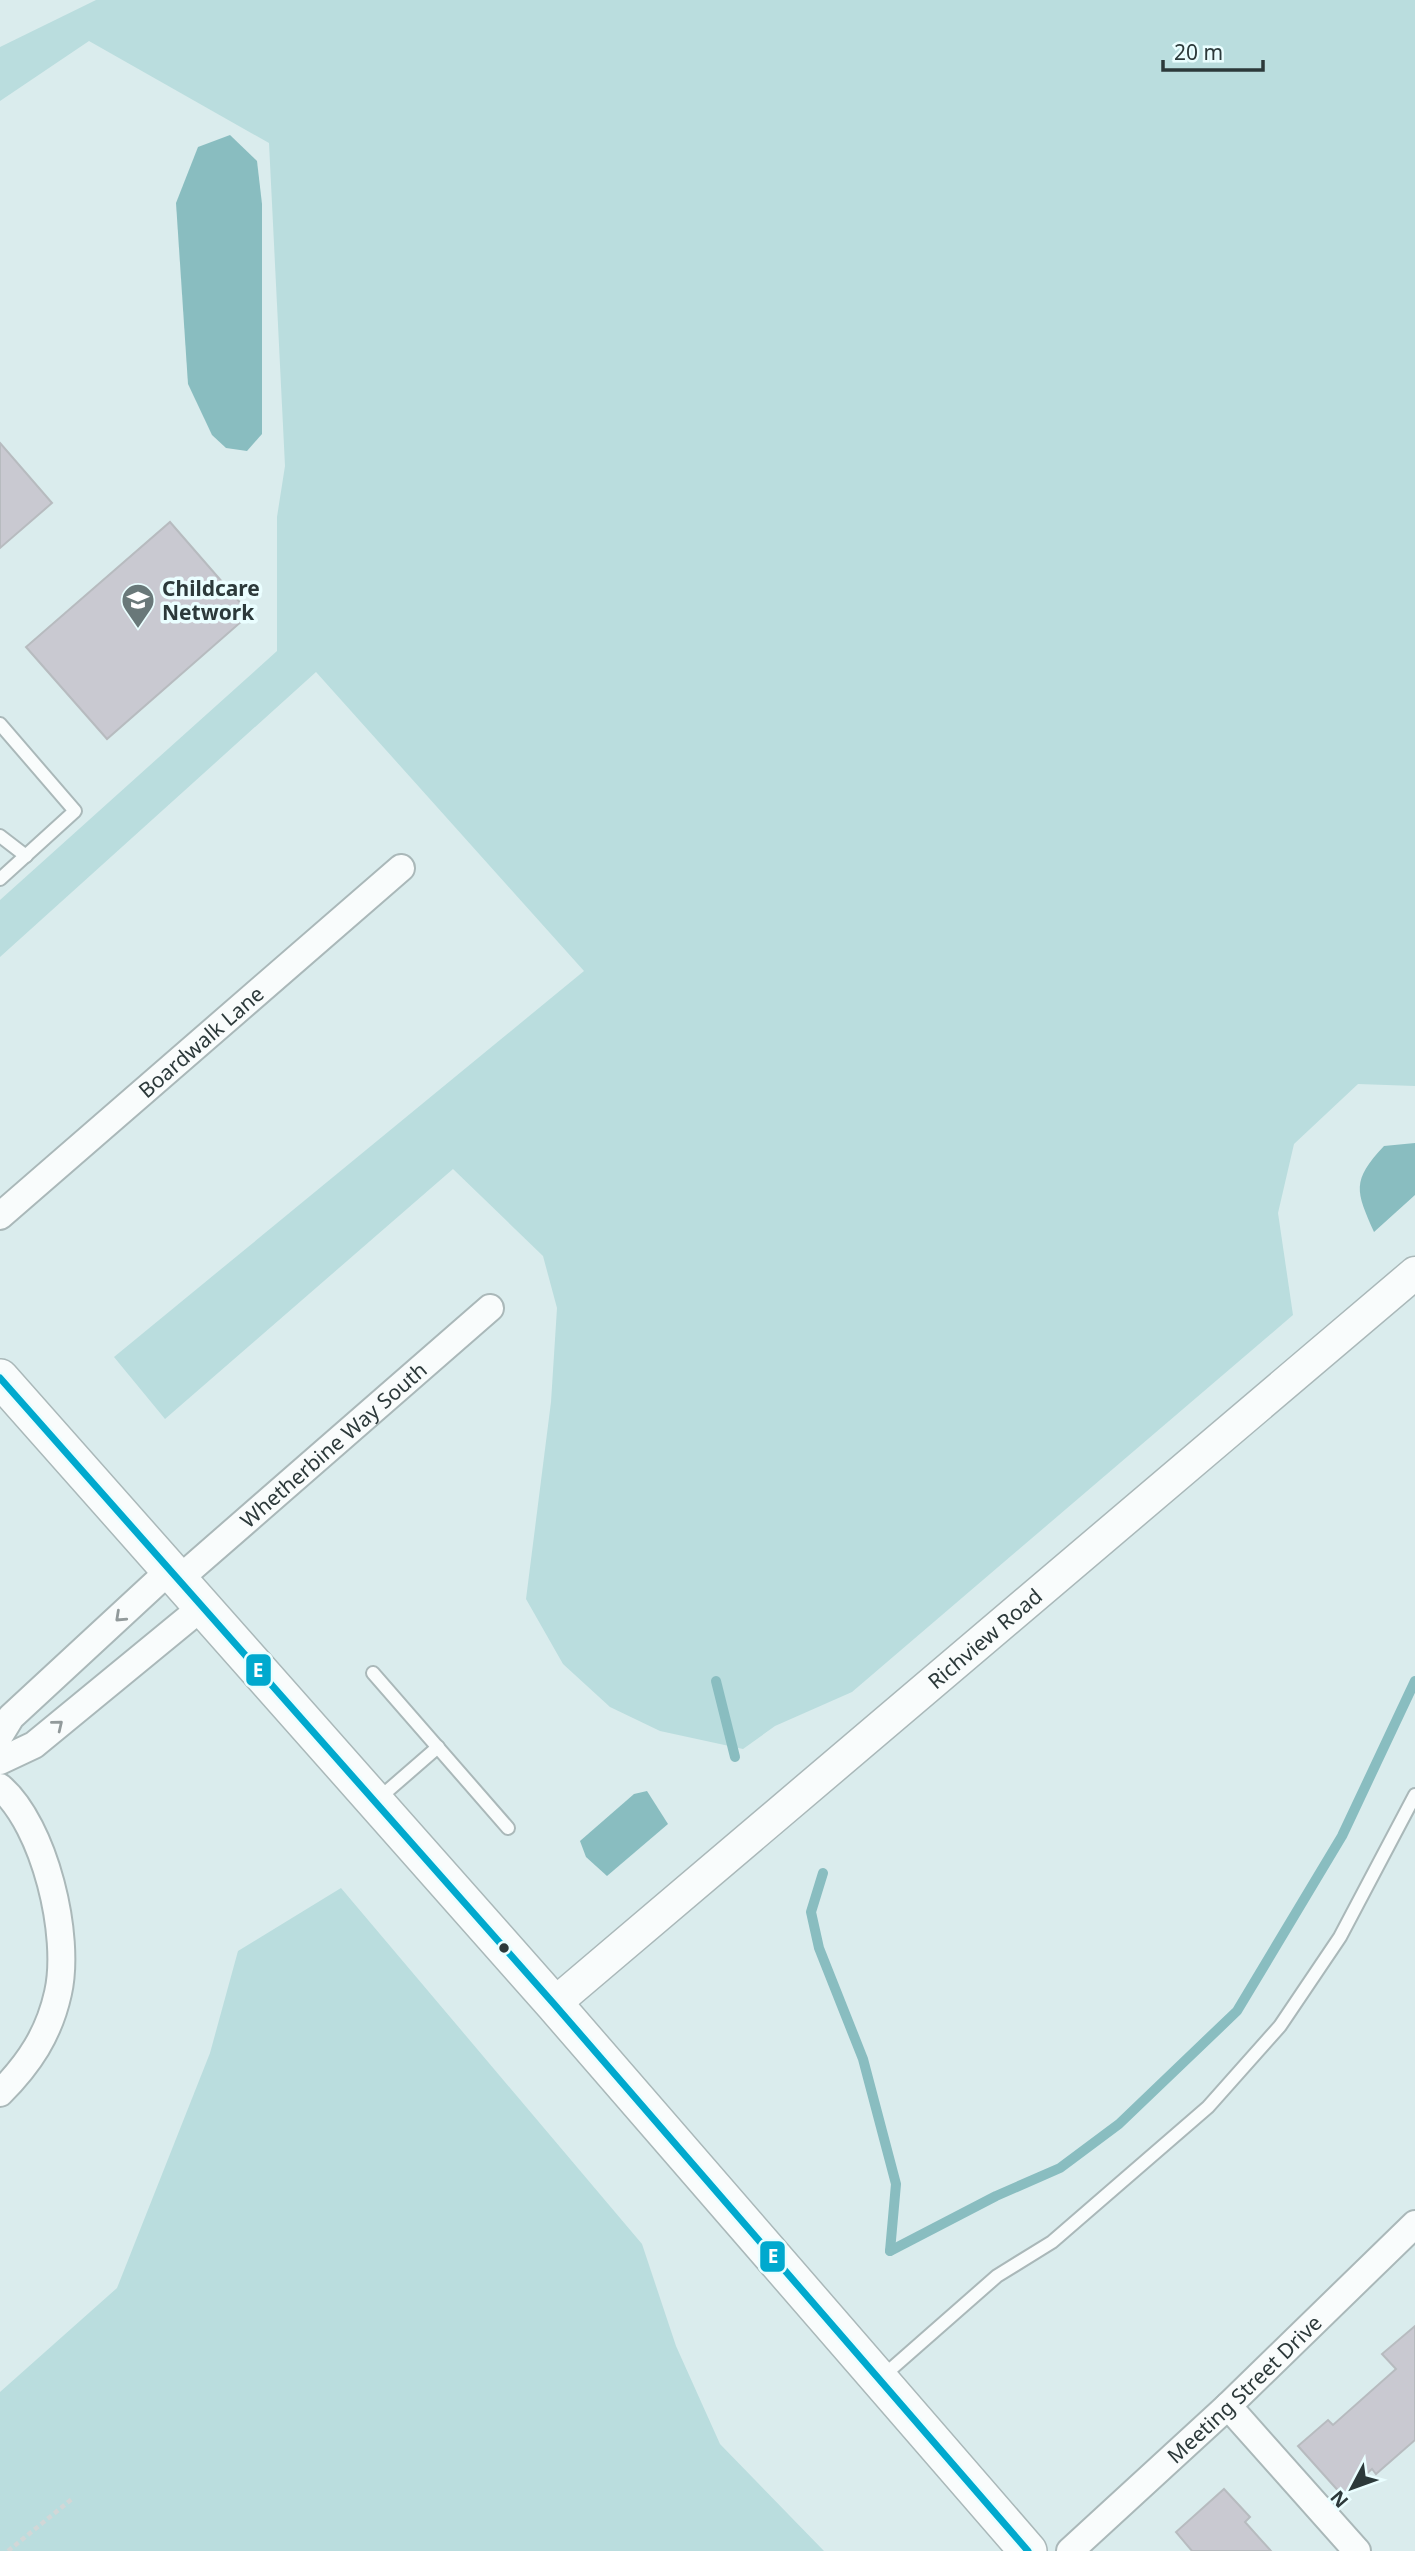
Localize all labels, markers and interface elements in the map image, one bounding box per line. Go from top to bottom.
scale bar [1163,28,1263,72]
text: 20 m [1174,38,1223,66]
place label: Childcare Network [162,574,260,626]
school or university icon: Childcare Network [119,581,157,630]
street label: Boardwalk Lane [132,980,270,1104]
street label: Whetherbine Way South [234,1356,433,1534]
street label: Richview Road [922,1582,1048,1695]
one-way arrow [115,1608,128,1621]
line badge: E [245,1653,272,1687]
text: E [253,1657,263,1683]
one-way arrow [49,1721,62,1733]
unlabelled marker [497,1941,511,1955]
line badge: E [759,2240,786,2273]
text: E [768,2243,778,2269]
street label: Meeting Street Drive [1161,2309,1327,2469]
north arrow [1317,2453,1387,2523]
text: N [1324,2485,1354,2514]

